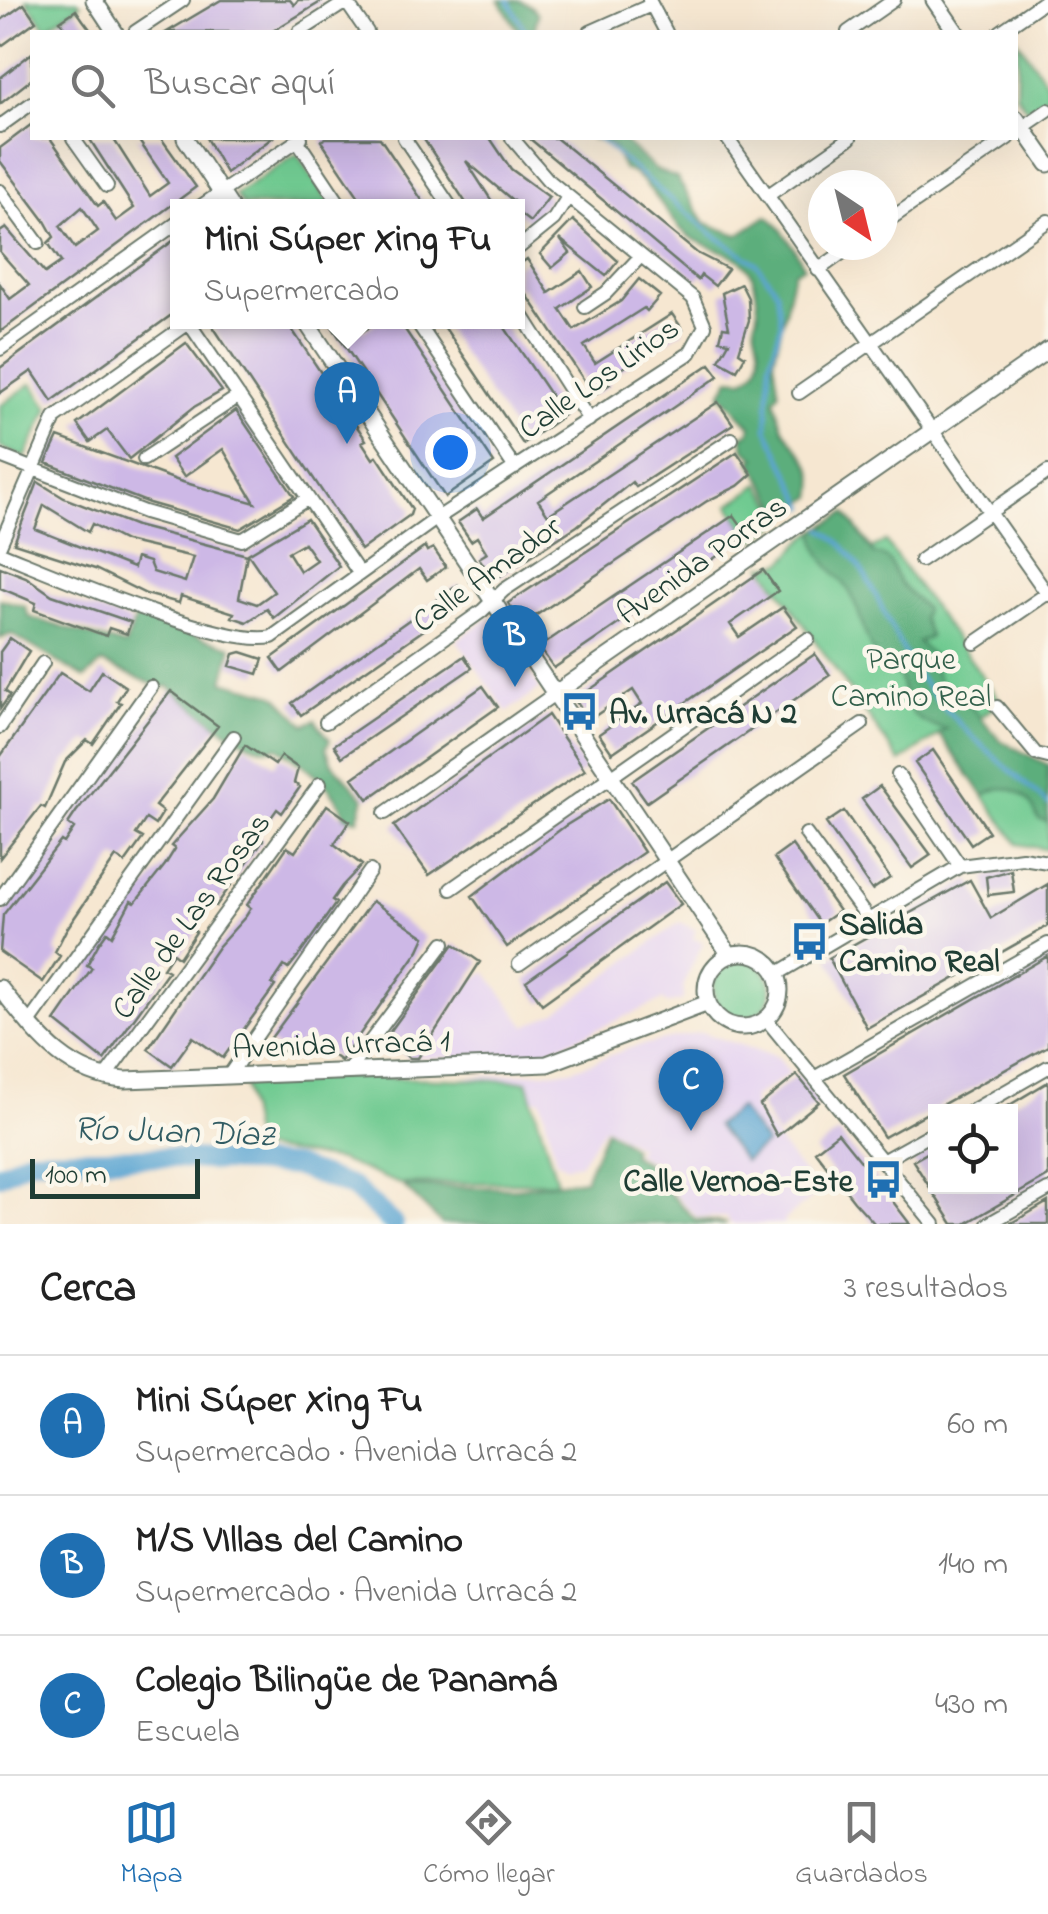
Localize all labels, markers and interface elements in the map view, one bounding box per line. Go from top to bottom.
search box [30,30,1018,140]
text: Buscar aquí [145,57,335,113]
icon: search [65,58,120,113]
north arrow [808,170,898,260]
popup [170,199,525,329]
text: Mini Súper Xing Fu [204,213,491,269]
text: Supermercado [204,269,399,316]
street label: Calle Los Lirios [510,307,690,453]
pin: A [314,362,380,444]
your location [425,427,476,478]
street label: Avenida Porras [608,486,798,638]
street label: Calle Amador [404,506,572,646]
pin: B [482,604,548,687]
park label: Parque Camino Real [831,638,991,722]
bus stop icon: Av. Urracá N 2 [558,691,600,733]
place label: Av. Urracá N 2 [609,692,797,739]
street label: Calle de Las Rosas [102,804,284,1030]
place label: Salida Camino Real [839,903,1000,987]
bus stop icon: Salida Camino Real [788,920,830,962]
street label: Avenida Urracá 1 [231,1019,451,1074]
pin: C [658,1048,724,1131]
map controls [928,1104,1018,1194]
button: locate [928,1104,1018,1194]
water label: Río Juan Díaz [73,1105,277,1163]
scale bar [30,1154,200,1198]
text: 100 m [45,1156,107,1197]
bus stop icon: Calle Vernoa-Este [862,1159,904,1201]
place label: Calle Vernoa-Este [623,1160,855,1207]
text: Cerca [40,1259,136,1320]
text: 3 resultados [844,1266,1008,1313]
text: Mini Súper Xing Fu [135,1374,423,1430]
text: A [63,1402,82,1449]
text: 60 m [947,1402,1008,1449]
text: Supermercado · Avenida Urracá 2 [135,1430,577,1477]
text: M/S VIllas del Camino [135,1514,463,1570]
text: B [62,1542,83,1589]
text: 140 m [938,1542,1008,1589]
text: Supermercado · Avenida Urracá 2 [135,1570,577,1617]
text: Colegio Bilingüe de Panamá [135,1654,557,1710]
text: C [64,1682,81,1729]
text: 430 m [935,1682,1008,1729]
text: Escuela [135,1710,240,1757]
tab: Mapa [120,1795,183,1896]
tab: Cómo llegar [423,1795,555,1896]
tab: Guardados [795,1795,928,1896]

